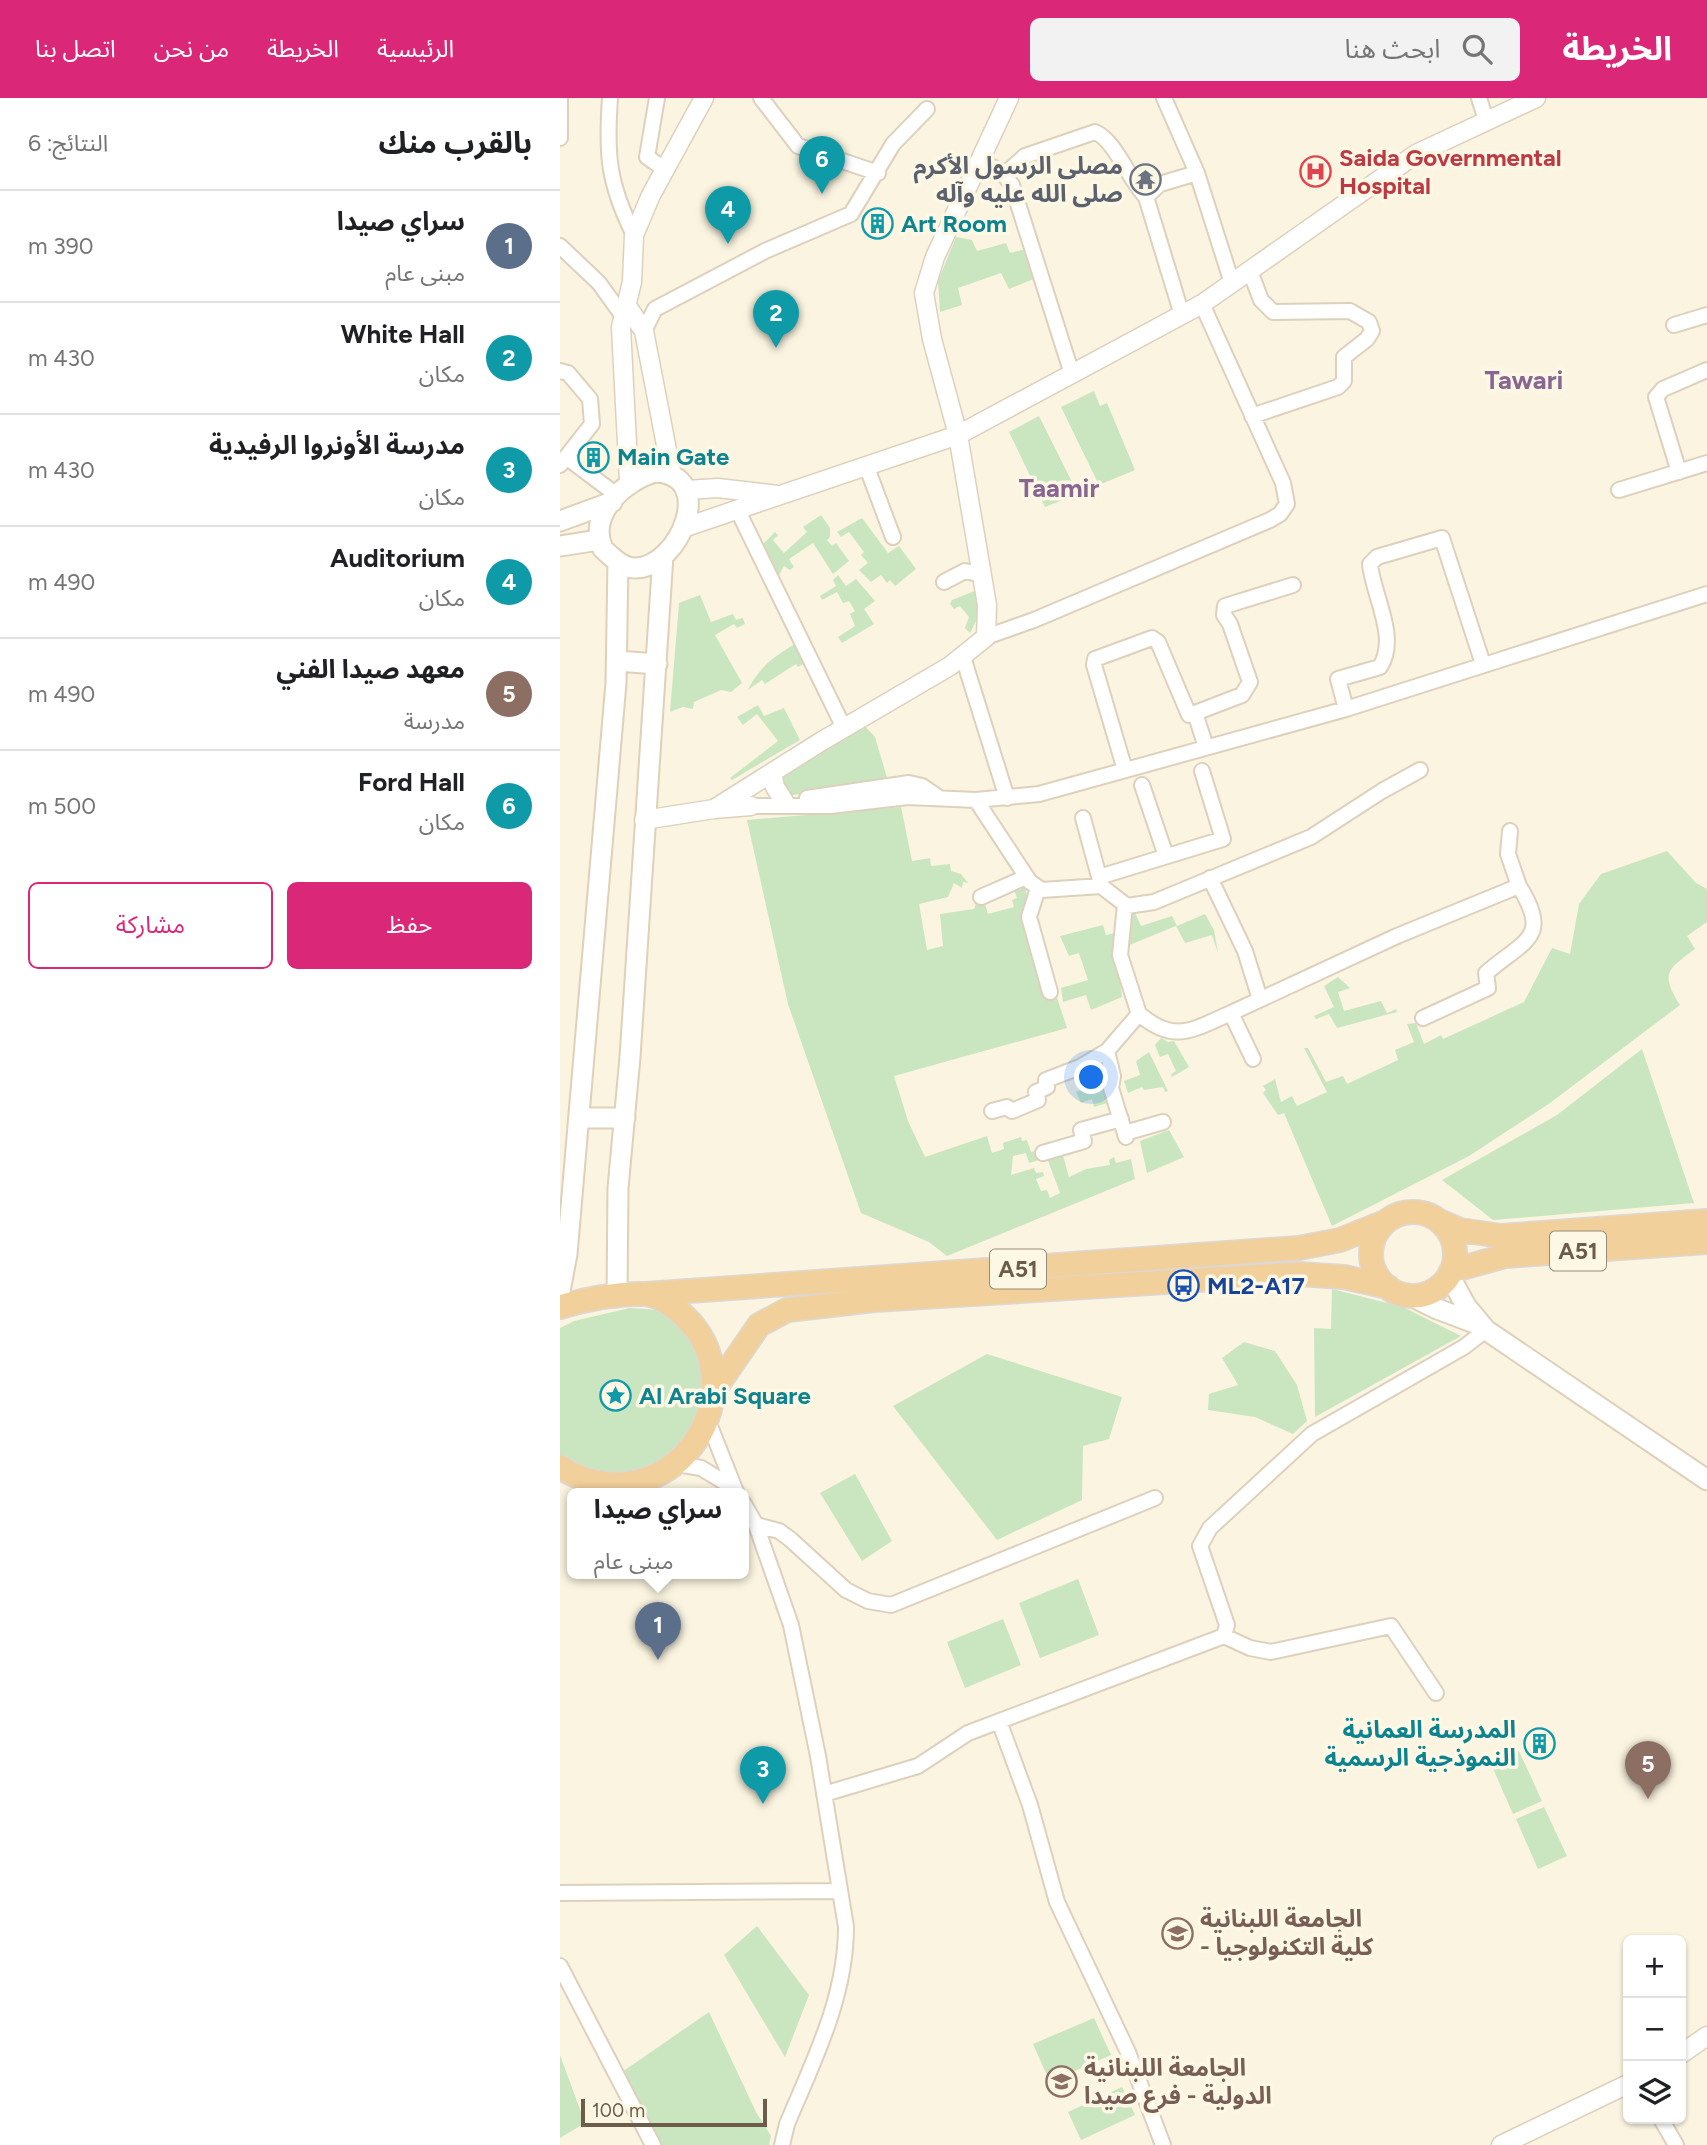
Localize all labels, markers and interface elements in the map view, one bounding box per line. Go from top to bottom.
search box [1030,18,1520,81]
text: الخريطة [1562,29,1672,68]
icon: search [1458,30,1496,68]
text: ابحث هنا [1344,33,1440,65]
text: اتصل بنا [35,34,116,63]
text: من نحن [154,34,229,63]
text: الخريطة [267,34,339,63]
text: الرئيسية [377,34,454,63]
text: بالقرب منك [379,124,532,161]
text: النتائج: 6 [28,129,108,157]
pin: 6 [799,136,845,194]
place label: Saida Governmental Hospital [1339,143,1562,200]
place label: مصلى الرسول الأكرم صلى الله عليه وآله [914,151,1123,208]
hospital icon: Saida Governmental Hospital [1299,155,1333,189]
temple icon: مصلى الرسول الأكرم صلى الله عليه وآله [1129,163,1163,197]
pin: 4 [705,186,751,244]
text: سراي صيدا [337,205,465,237]
building icon: Art Room [861,207,895,241]
place label: Art Room [901,209,1007,238]
text: 390 m [28,232,94,260]
text: 1 [504,232,514,260]
text: مبنى عام [385,259,465,287]
pin: 2 [753,290,799,348]
text: White Hall [341,318,465,350]
text: 430 m [28,344,95,372]
text: 2 [502,344,516,372]
text: مكان [419,360,465,388]
district label: Tawari [1485,364,1563,396]
text: مدرسة الأونروا الرفيدية [209,429,465,461]
building icon: Main Gate [577,440,611,474]
place label: Main Gate [617,442,729,471]
text: 430 m [28,456,95,484]
text: 3 [503,456,515,484]
district label: Taamir [1019,472,1099,504]
text: مكان [419,483,465,511]
text: Auditorium [330,542,465,574]
text: 490 m [28,568,95,596]
text: 4 [502,568,516,596]
text: مكان [419,584,465,612]
text: معهد صيدا الفني [276,653,465,685]
text: 490 m [28,680,95,708]
text: 5 [502,680,516,708]
text: مدرسة [404,707,465,735]
text: Ford Hall [358,766,465,798]
text: 500 m [28,792,96,820]
text: 6 [502,792,516,820]
text: مكان [419,808,465,836]
button: مشاركة [28,882,273,969]
button: حفظ [287,882,532,969]
your location [1074,1060,1108,1094]
road number: A51 [1550,1232,1606,1270]
road number: A51 [990,1250,1046,1288]
bus stop icon: ML2-A17 [1167,1269,1201,1303]
place label: ML2-A17 [1207,1271,1305,1300]
place icon: Al Arabi Square [599,1379,633,1413]
place label: Al Arabi Square [639,1381,811,1410]
popup [567,1488,749,1579]
text: سراي صيدا [594,1493,722,1525]
text: مبنى عام [594,1547,674,1575]
pin: 1 [635,1602,681,1660]
place label: المدرسة العمانية النموذجية الرسمية [1324,1715,1516,1772]
building icon: المدرسة العمانية النموذجية الرسمية [1522,1727,1556,1761]
pin: 5 [1625,1741,1671,1799]
pin: 3 [740,1746,786,1804]
place label: الجامعة اللبنانية - كلية التكنولوجيا [1200,1904,1374,1961]
school or university icon: الجامعة اللبنانية - كلية التكنولوجيا [1160,1916,1194,1950]
map controls [1623,1935,1686,2124]
button: + [1623,1935,1686,1998]
button: − [1623,1998,1686,2061]
place label: الجامعة اللبنانية الدولية - فرع صيدا [1084,2053,1272,2113]
button: layers [1623,2061,1686,2124]
school or university icon: الجامعة اللبنانية الدولية - فرع صيدا [1044,2065,1078,2099]
scale bar [581,2096,766,2128]
text: 100 m [592,2099,645,2122]

